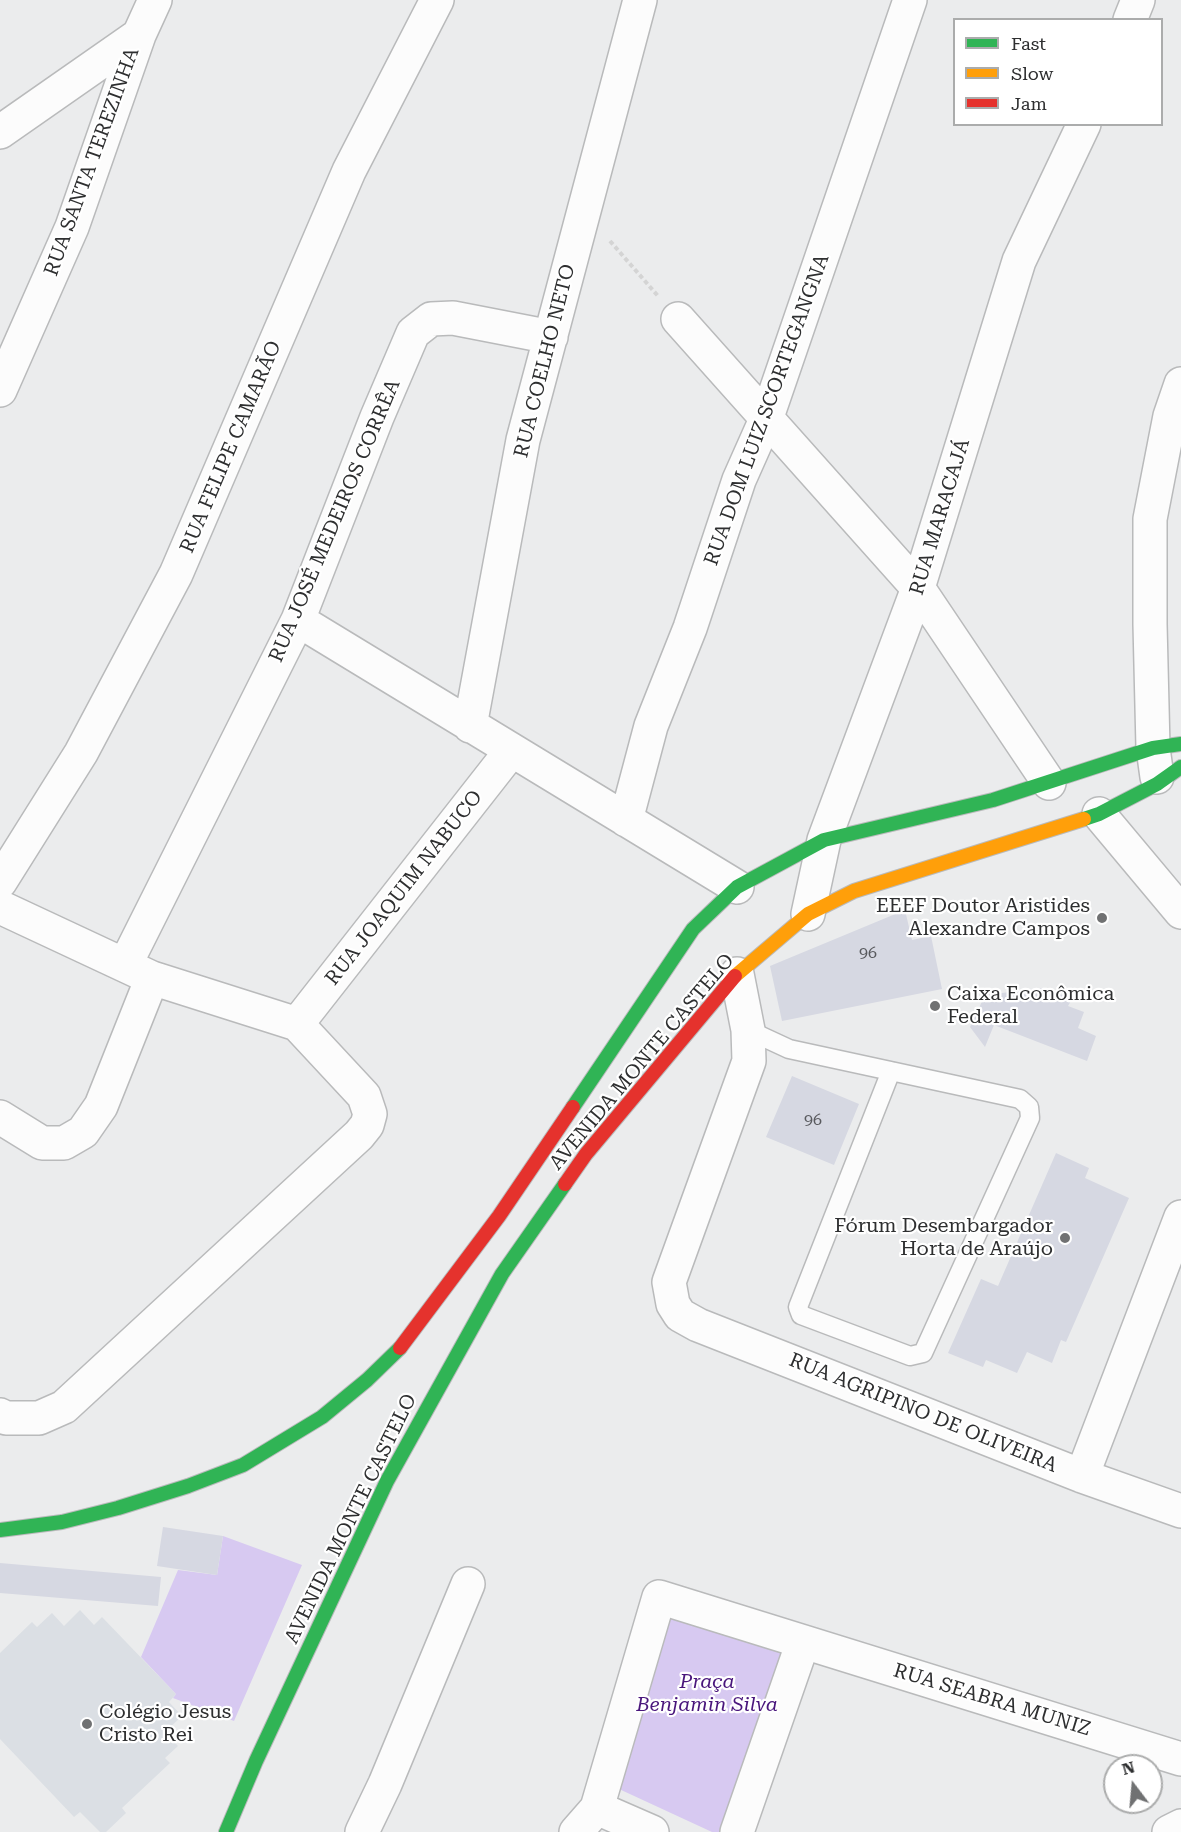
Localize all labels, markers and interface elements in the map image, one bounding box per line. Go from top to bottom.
legend [953,18,1163,126]
text: Fast [1011,33,1046,54]
street label: RUA SANTA TEREZINHA [39,45,145,279]
text: Slow [1011,63,1053,84]
text: Jam [1011,93,1047,114]
street label: RUA DOM LUIZ SCORTEGANGNA [699,251,835,569]
street label: RUA COELHO NETO [509,262,581,460]
street label: RUA FELIPE CAMARÃO [175,337,287,557]
street label: RUA JOSÉ MEDEIROS CORRÊA [264,376,406,666]
street label: RUA MARACAJÁ [905,436,975,598]
street label: RUA JOAQUIM NABUCO [320,786,488,990]
place label: EEEF Doutor Aristides Alexandre Campos [876,894,1090,941]
marker: EEEF Doutor Aristides Alexandre Campos [1095,911,1109,925]
house number: 96 [859,943,877,963]
street label: AVENIDA MONTE CASTELO [545,949,739,1175]
place label: Caixa Econômica Federal [947,982,1114,1029]
marker: Caixa Econômica Federal [928,999,942,1013]
house number: 96 [804,1110,822,1130]
place label: Fórum Desembargador Horta de Araújo [834,1214,1053,1261]
marker: Fórum Desembargador Horta de Araújo [1058,1231,1072,1245]
street label: RUA AGRIPINO DE OLIVEIRA [785,1348,1061,1478]
street label: AVENIDA MONTE CASTELO [280,1390,422,1648]
street label: RUA SEABRA MUNIZ [891,1659,1093,1741]
park label: Praça Benjamin Silva [636,1670,778,1717]
place label: Colégio Jesus Cristo Rei [99,1700,231,1747]
marker: Colégio Jesus Cristo Rei [80,1717,94,1731]
north arrow [1103,1754,1163,1814]
text: N [1120,1757,1137,1779]

